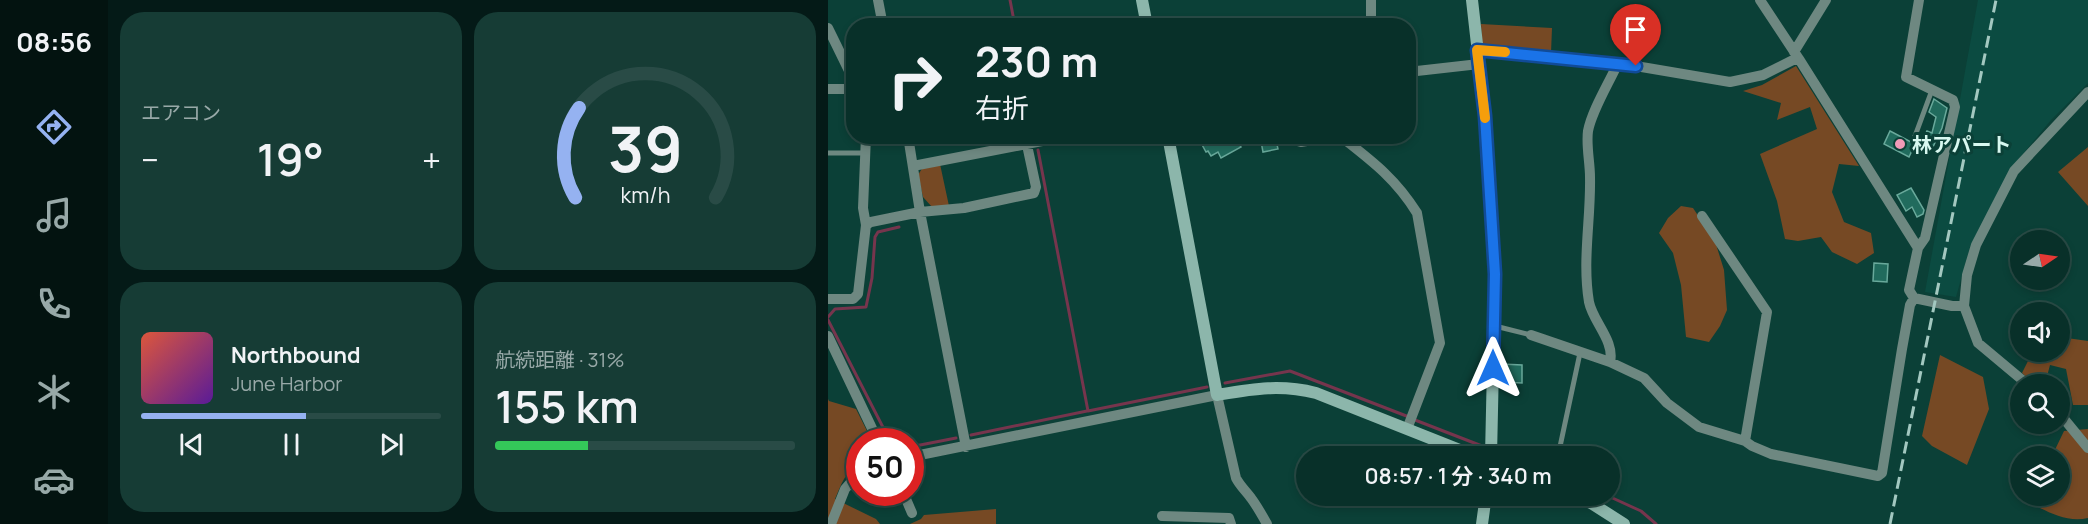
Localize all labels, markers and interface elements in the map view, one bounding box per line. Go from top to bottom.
pin [1610,4,1661,66]
icon: arrive [1619,13,1652,46]
text: 08:56 [16,23,92,60]
text: 230 m [975,32,1098,90]
icon: right [876,42,954,120]
text: 右折 [975,89,1029,126]
text: エアコン [141,99,221,126]
text: 39 [607,105,683,191]
icon: directions [33,106,75,148]
text: 19° [257,128,324,190]
place label: 林アパート [1912,131,2012,158]
text: − [141,137,159,182]
text: + [422,137,441,182]
marker: 林アパート [1893,137,1907,151]
text: km/h [620,180,670,209]
icon: music [33,194,75,236]
north arrow [2010,230,2070,290]
map controls [2010,230,2070,506]
icon: phone [33,283,75,325]
button: sound [2010,302,2070,362]
position arrow [1461,336,1525,400]
text: Northbound [231,340,361,370]
text: 航続距離 · 31% [495,346,624,373]
text: June Harbor [231,370,343,397]
icon: climate [33,371,75,413]
button: search [2010,374,2070,434]
text: 155 km [495,375,639,437]
icon: previous [175,428,208,461]
icon: pause [275,428,308,461]
icon: next [375,428,408,461]
speed limit sign: 50 [846,428,924,506]
button: layers [2010,446,2070,506]
icon: car [33,459,75,501]
text: 08:57 · 1 分 · 340 m [1364,461,1552,491]

